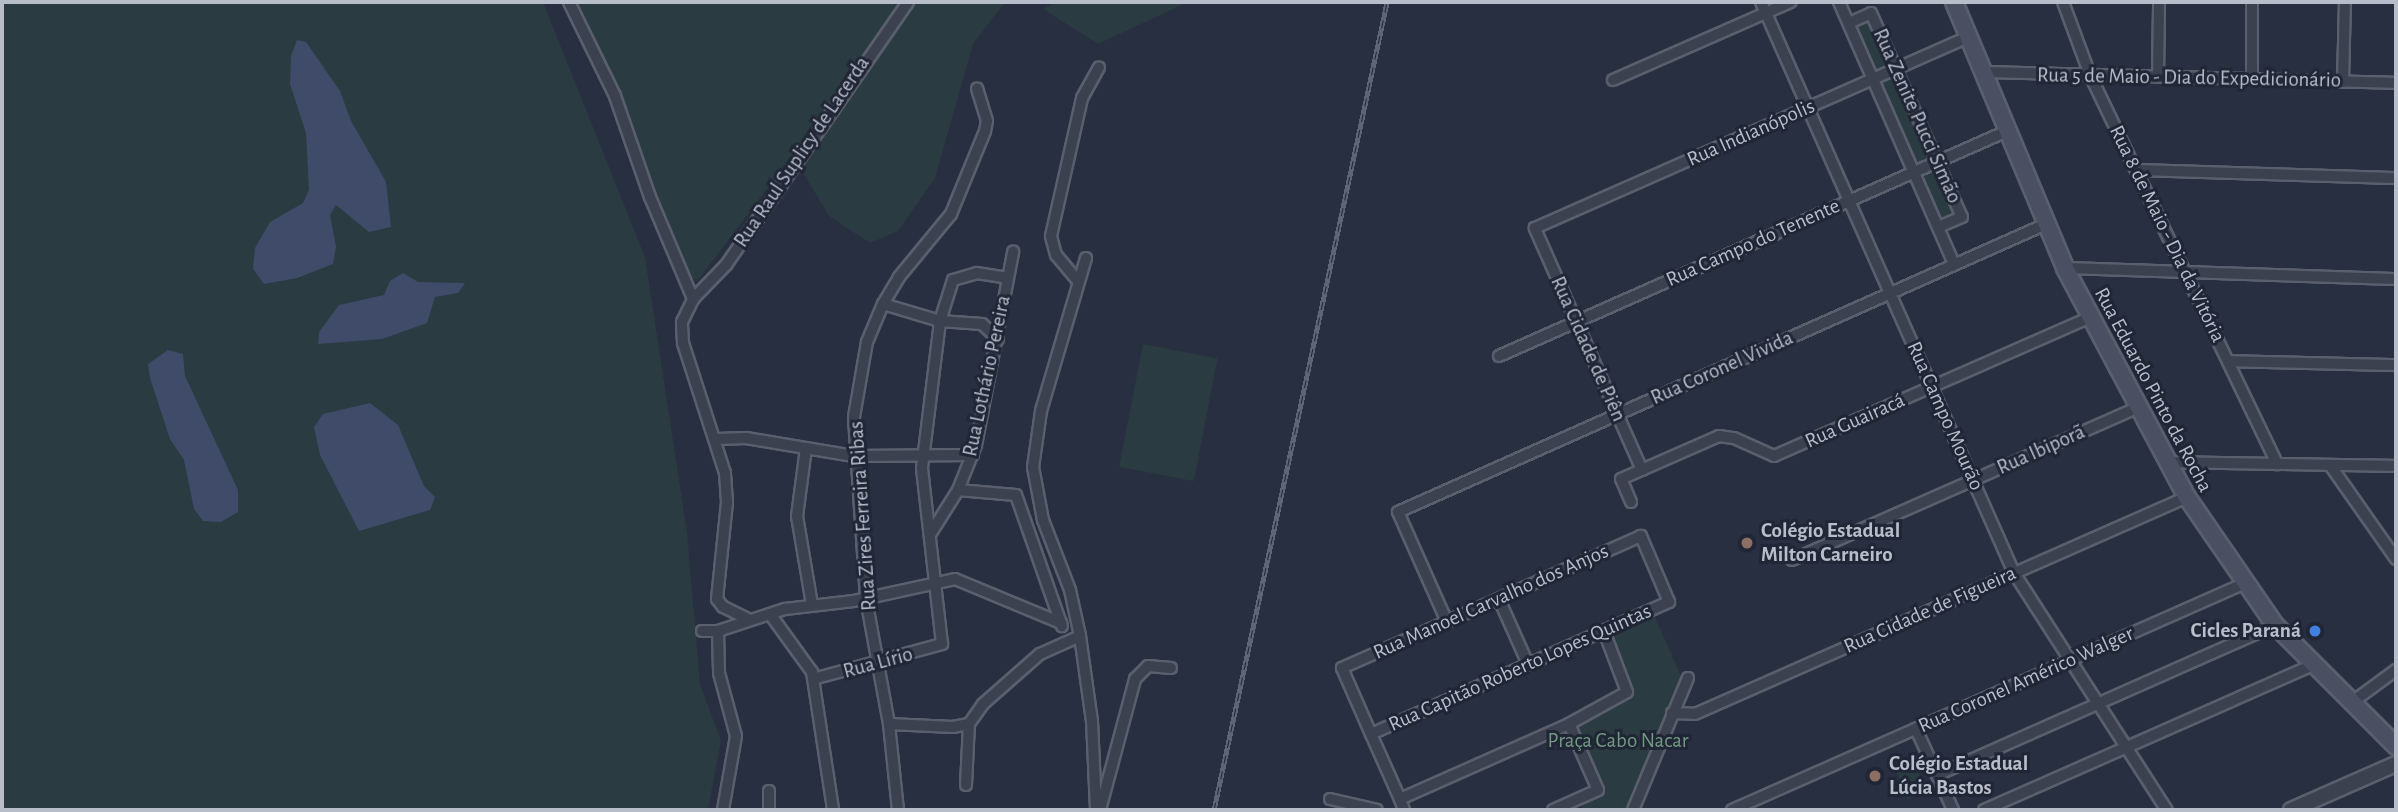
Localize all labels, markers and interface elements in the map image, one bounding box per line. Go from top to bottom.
street label: Rua Zenite Pucci Simão [1867,25,1967,207]
street label: Rua Raul Suplicy de Lacerda [729,52,875,252]
street label: Rua 5 de Maio - Dia do Expedicionário [2037,63,2341,93]
street label: Rua Indianópolis [1683,94,1819,172]
street label: Rua 8 de Maio - Dia da Vitória [2103,121,2231,347]
street label: Rua Campo do Tenente [1662,193,1844,293]
street label: Rua Cidade de Piên [1545,273,1631,425]
street label: Rua Eduardo Pinto da Rocha [2088,283,2218,497]
street label: Rua Lothário Pereira [958,293,1016,459]
street label: Rua Coronel Vivida [1647,325,1797,411]
street label: Rua Campo Mourão [1901,338,1989,494]
street label: Rua Guairacá [1801,388,1909,454]
street label: Rua Ibiporã [1993,419,2089,481]
street label: Rua Zires Ferreira Ribas [844,420,882,612]
place label: Colégio Estadual Milton Carneiro [1761,518,1900,568]
marker: Colégio Estadual Milton Carneiro [1739,535,1755,551]
street label: Rua Manoel Carvalho dos Anjos [1369,539,1613,665]
street label: Rua Cidade de Figueira [1840,561,2020,659]
street label: Rua Capitão Roberto Lopes Quintas [1385,599,1655,737]
place label: Cicles Paraná [2191,618,2301,644]
street label: Rua Coronel Américo Walger [1914,621,2138,739]
marker: Cicles Paraná [2307,623,2323,639]
street label: Rua Lírio [840,642,916,684]
park label: Praça Cabo Nacar [1548,728,1688,754]
place label: Colégio Estadual Lúcia Bastos [1889,751,2028,801]
marker: Colégio Estadual Lúcia Bastos [1867,768,1883,784]

